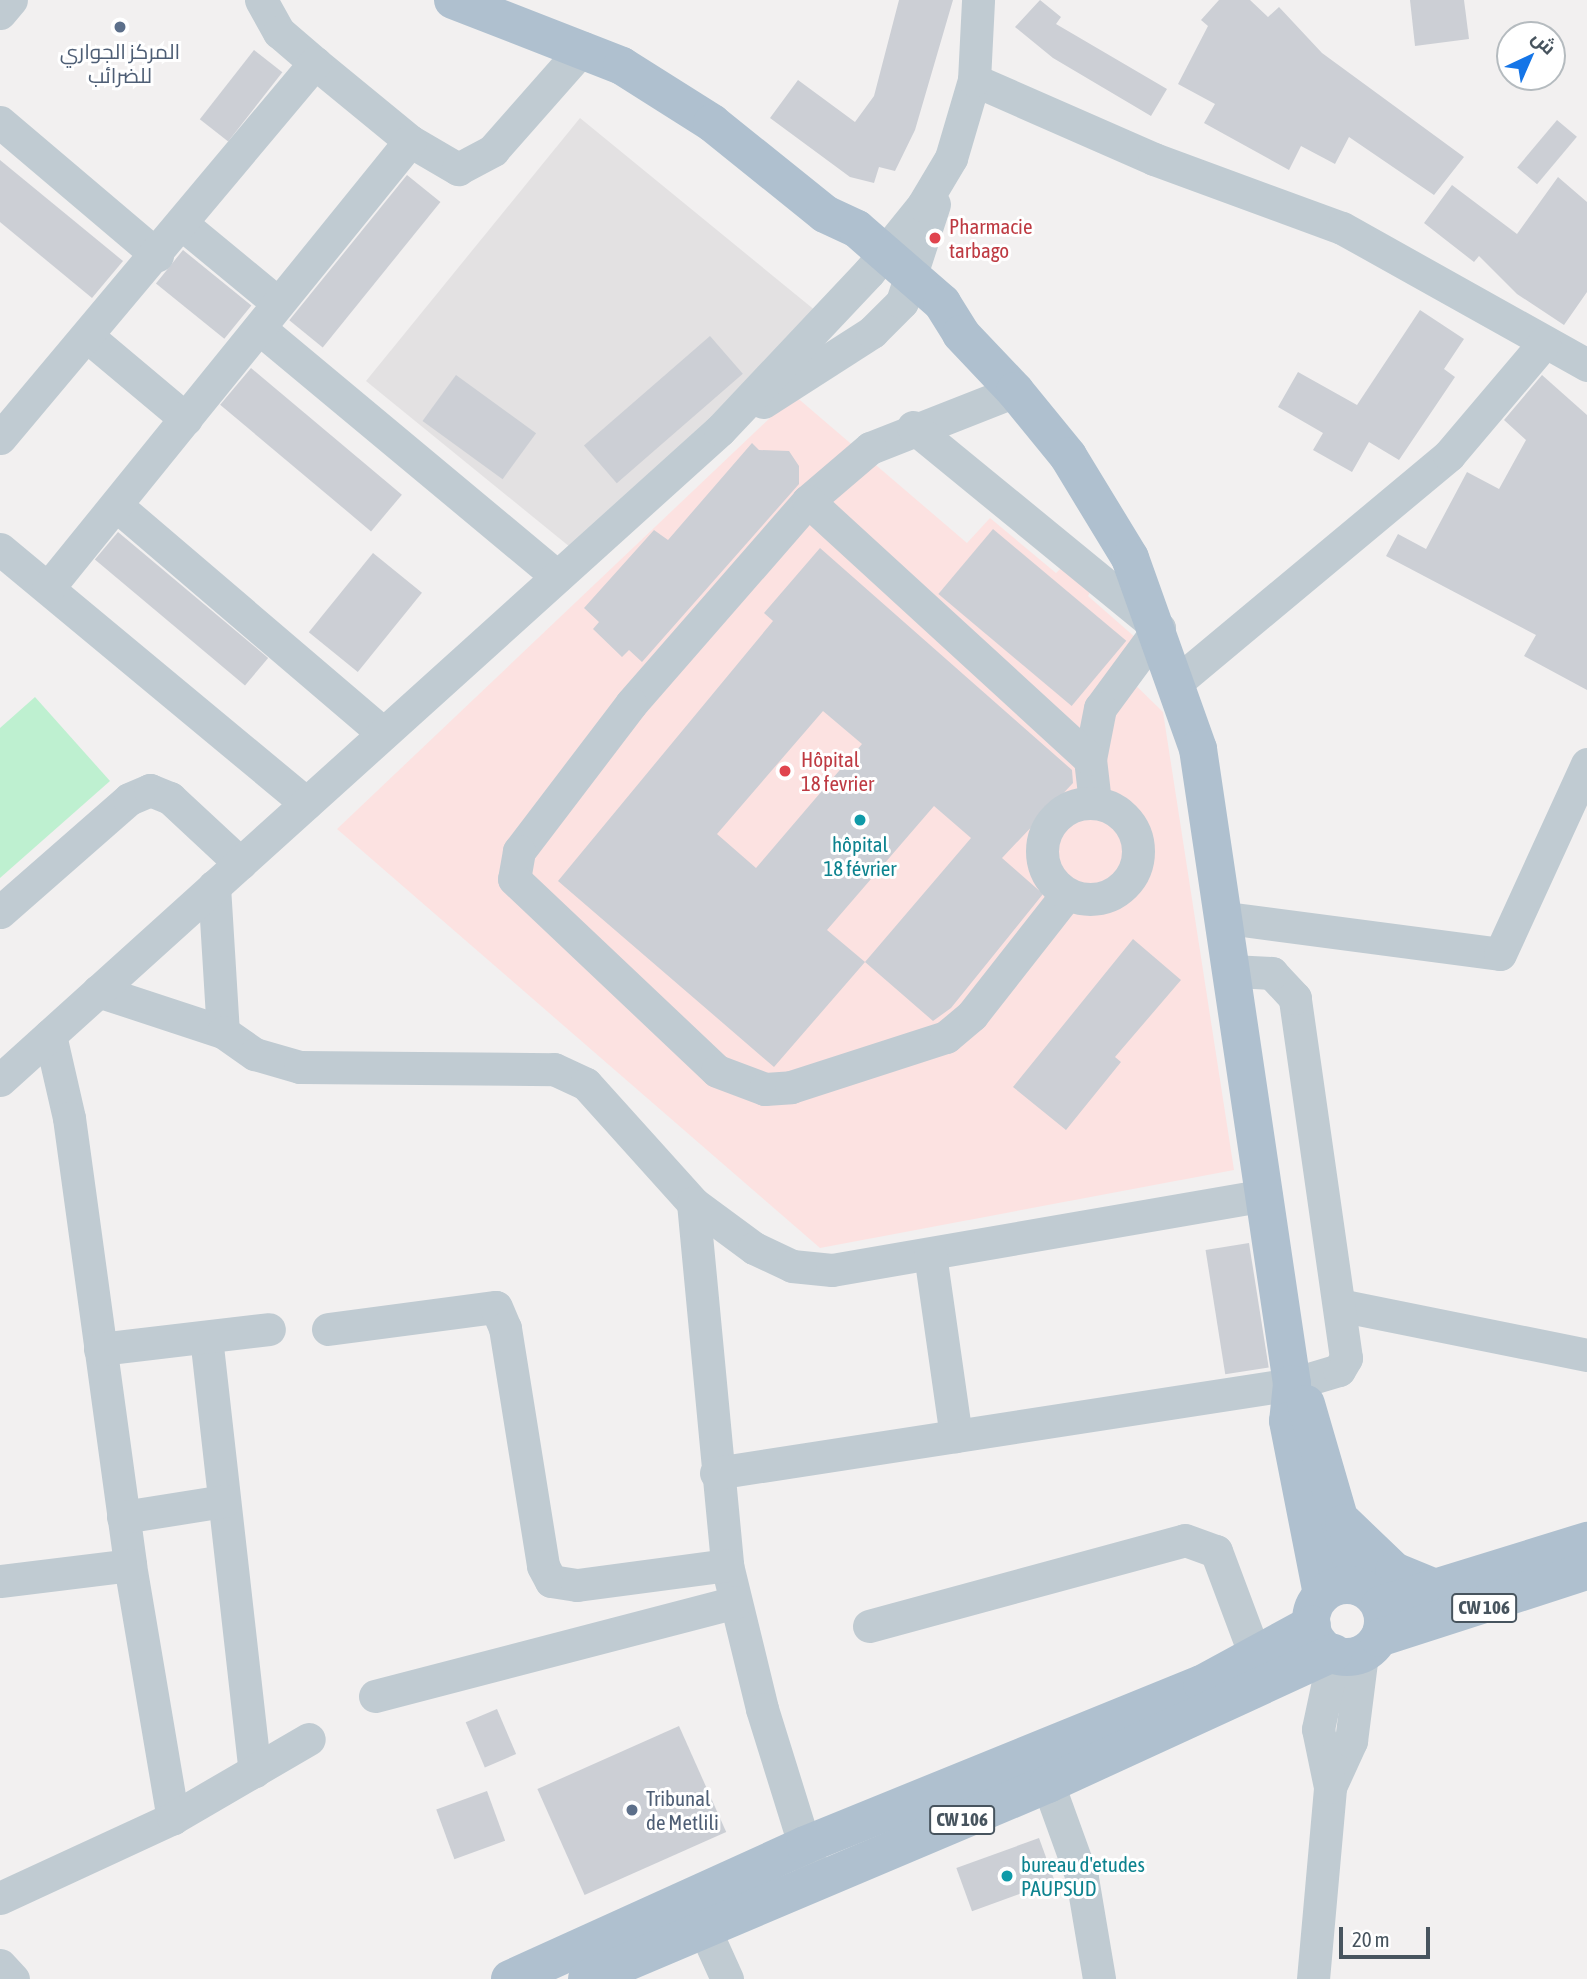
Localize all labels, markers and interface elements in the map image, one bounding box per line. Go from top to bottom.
marker: المركز الجواري للضرائب [112,19,128,35]
north arrow [1496,21,1566,91]
text: ش [1528,26,1561,59]
place label: المركز الجواري للضرائب [60,38,180,88]
place label: Pharmacie tarbago [949,213,1032,263]
marker: Pharmacie tarbago [927,230,943,246]
place label: Hôpital 18 fevrier [801,746,874,796]
marker: Hôpital 18 fevrier [775,761,795,781]
marker: hôpital 18 février [852,812,868,828]
place label: hôpital 18 février [823,831,897,881]
road number: CW 106 [1451,1592,1517,1624]
place label: Tribunal de Metlili [646,1785,719,1835]
marker: Tribunal de Metlili [624,1802,640,1818]
road number: CW 106 [929,1804,995,1836]
place label: bureau d'etudes PAUPSUD [1021,1851,1145,1901]
marker: bureau d'etudes PAUPSUD [999,1868,1015,1884]
scale bar [1342,1912,1433,1956]
text: 20 m [1352,1927,1390,1951]

